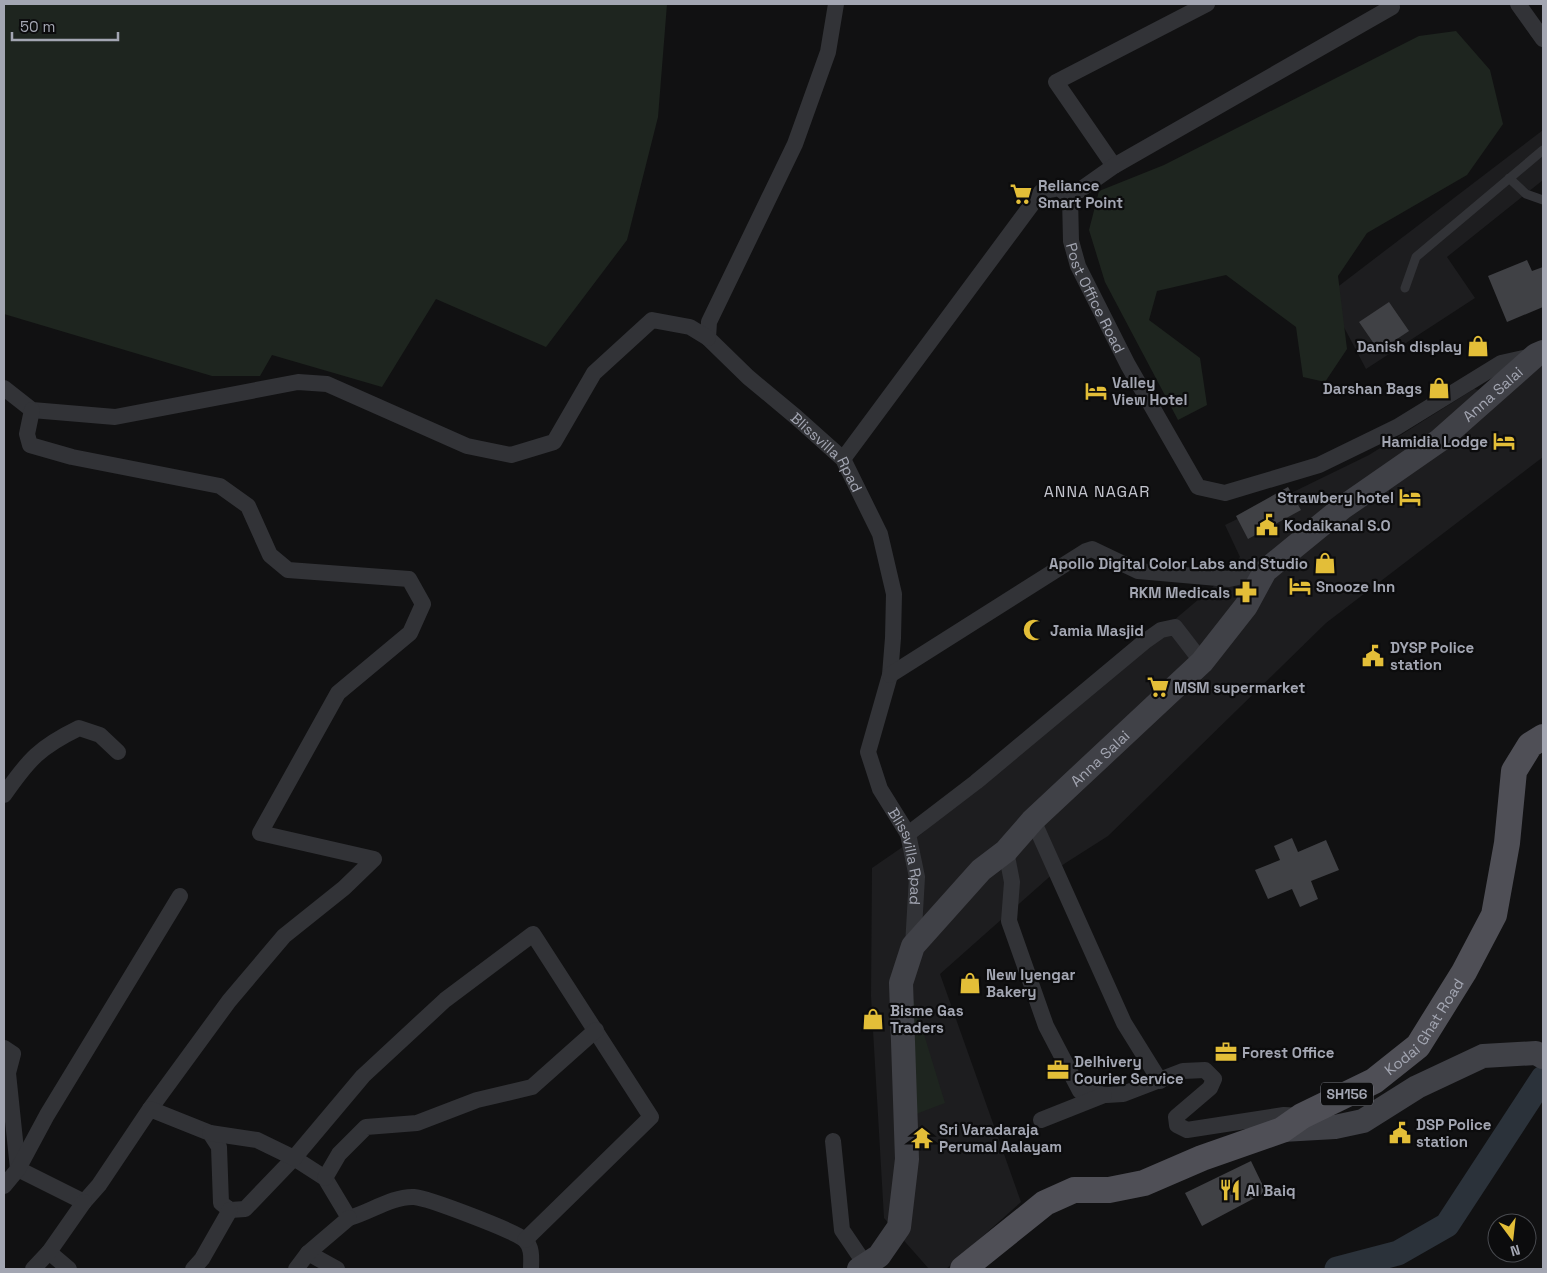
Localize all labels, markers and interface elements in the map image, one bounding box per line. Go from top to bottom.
scale bar [12,10,119,42]
text: 50 m [20,17,55,36]
place label: Reliance Smart Point [1038,176,1123,212]
supermarket icon: Reliance Smart Point [1008,181,1034,207]
street label: Post Office Road [1062,240,1130,356]
shop icon: Danish display [1465,333,1491,359]
place label: Danish display [1357,337,1462,356]
street label: Anna Salai [1458,362,1526,425]
place label: Valley View Hotel [1112,373,1187,409]
shop icon: Darshan Bags [1426,375,1452,401]
hotel icon: Valley View Hotel [1083,378,1109,404]
place label: Darshan Bags [1323,379,1422,398]
street label: Blissvilla Rpad [787,408,867,495]
hotel icon: Hamidia Lodge [1491,428,1517,454]
place label: Hamidia Lodge [1382,432,1488,451]
district label: ANNA NAGAR [1044,481,1150,502]
hotel icon: Strawbery hotel [1397,484,1423,510]
place label: Strawbery hotel [1277,488,1394,507]
public building icon: Kodaikanal S.O [1254,512,1280,538]
place label: Kodaikanal S.O [1284,516,1391,535]
shop icon: Apollo Digital Color Labs and Studio [1312,550,1338,576]
place label: Apollo Digital Color Labs and Studio [1049,554,1308,573]
hotel icon: Snooze Inn [1287,573,1313,599]
place label: Snooze Inn [1316,577,1395,596]
pharmacy icon: RKM Medicals [1233,579,1259,605]
place label: RKM Medicals [1129,583,1230,602]
mosque icon: Jamia Masjid [1021,617,1047,643]
place label: Jamia Masjid [1050,621,1144,640]
place label: DYSP Police station [1390,638,1474,674]
public building icon: DYSP Police station [1360,643,1386,669]
supermarket icon: MSM supermarket [1145,674,1171,700]
place label: MSM supermarket [1174,678,1305,697]
street label: Anna Salai [1066,726,1133,790]
street label: Blissvilla Rpad [884,804,926,906]
place label: New Iyengar Bakery [986,965,1076,1001]
shop icon: New Iyengar Bakery [957,970,983,996]
street label: Kodai Ghat Road [1380,975,1467,1079]
place label: Bisme Gas Traders [890,1001,964,1037]
shop icon: Bisme Gas Traders [860,1006,886,1032]
office icon: Forest Office [1213,1039,1239,1065]
place label: Forest Office [1242,1043,1335,1062]
place label: Delhivery Courier Service [1074,1052,1184,1088]
office icon: Delhivery Courier Service [1045,1057,1071,1083]
road number: SH156 [1321,1082,1373,1106]
place label: DSP Police station [1416,1115,1492,1151]
place label: Sri Varadaraja Perumal Aalayam [939,1120,1062,1156]
public building icon: DSP Police station [1387,1120,1413,1146]
temple icon: Sri Varadaraja Perumal Aalayam [909,1125,935,1151]
restaurant icon: Al Baiq [1217,1177,1243,1203]
place label: Al Baiq [1246,1181,1296,1200]
north arrow [1487,1213,1537,1263]
text: N [1508,1241,1522,1260]

